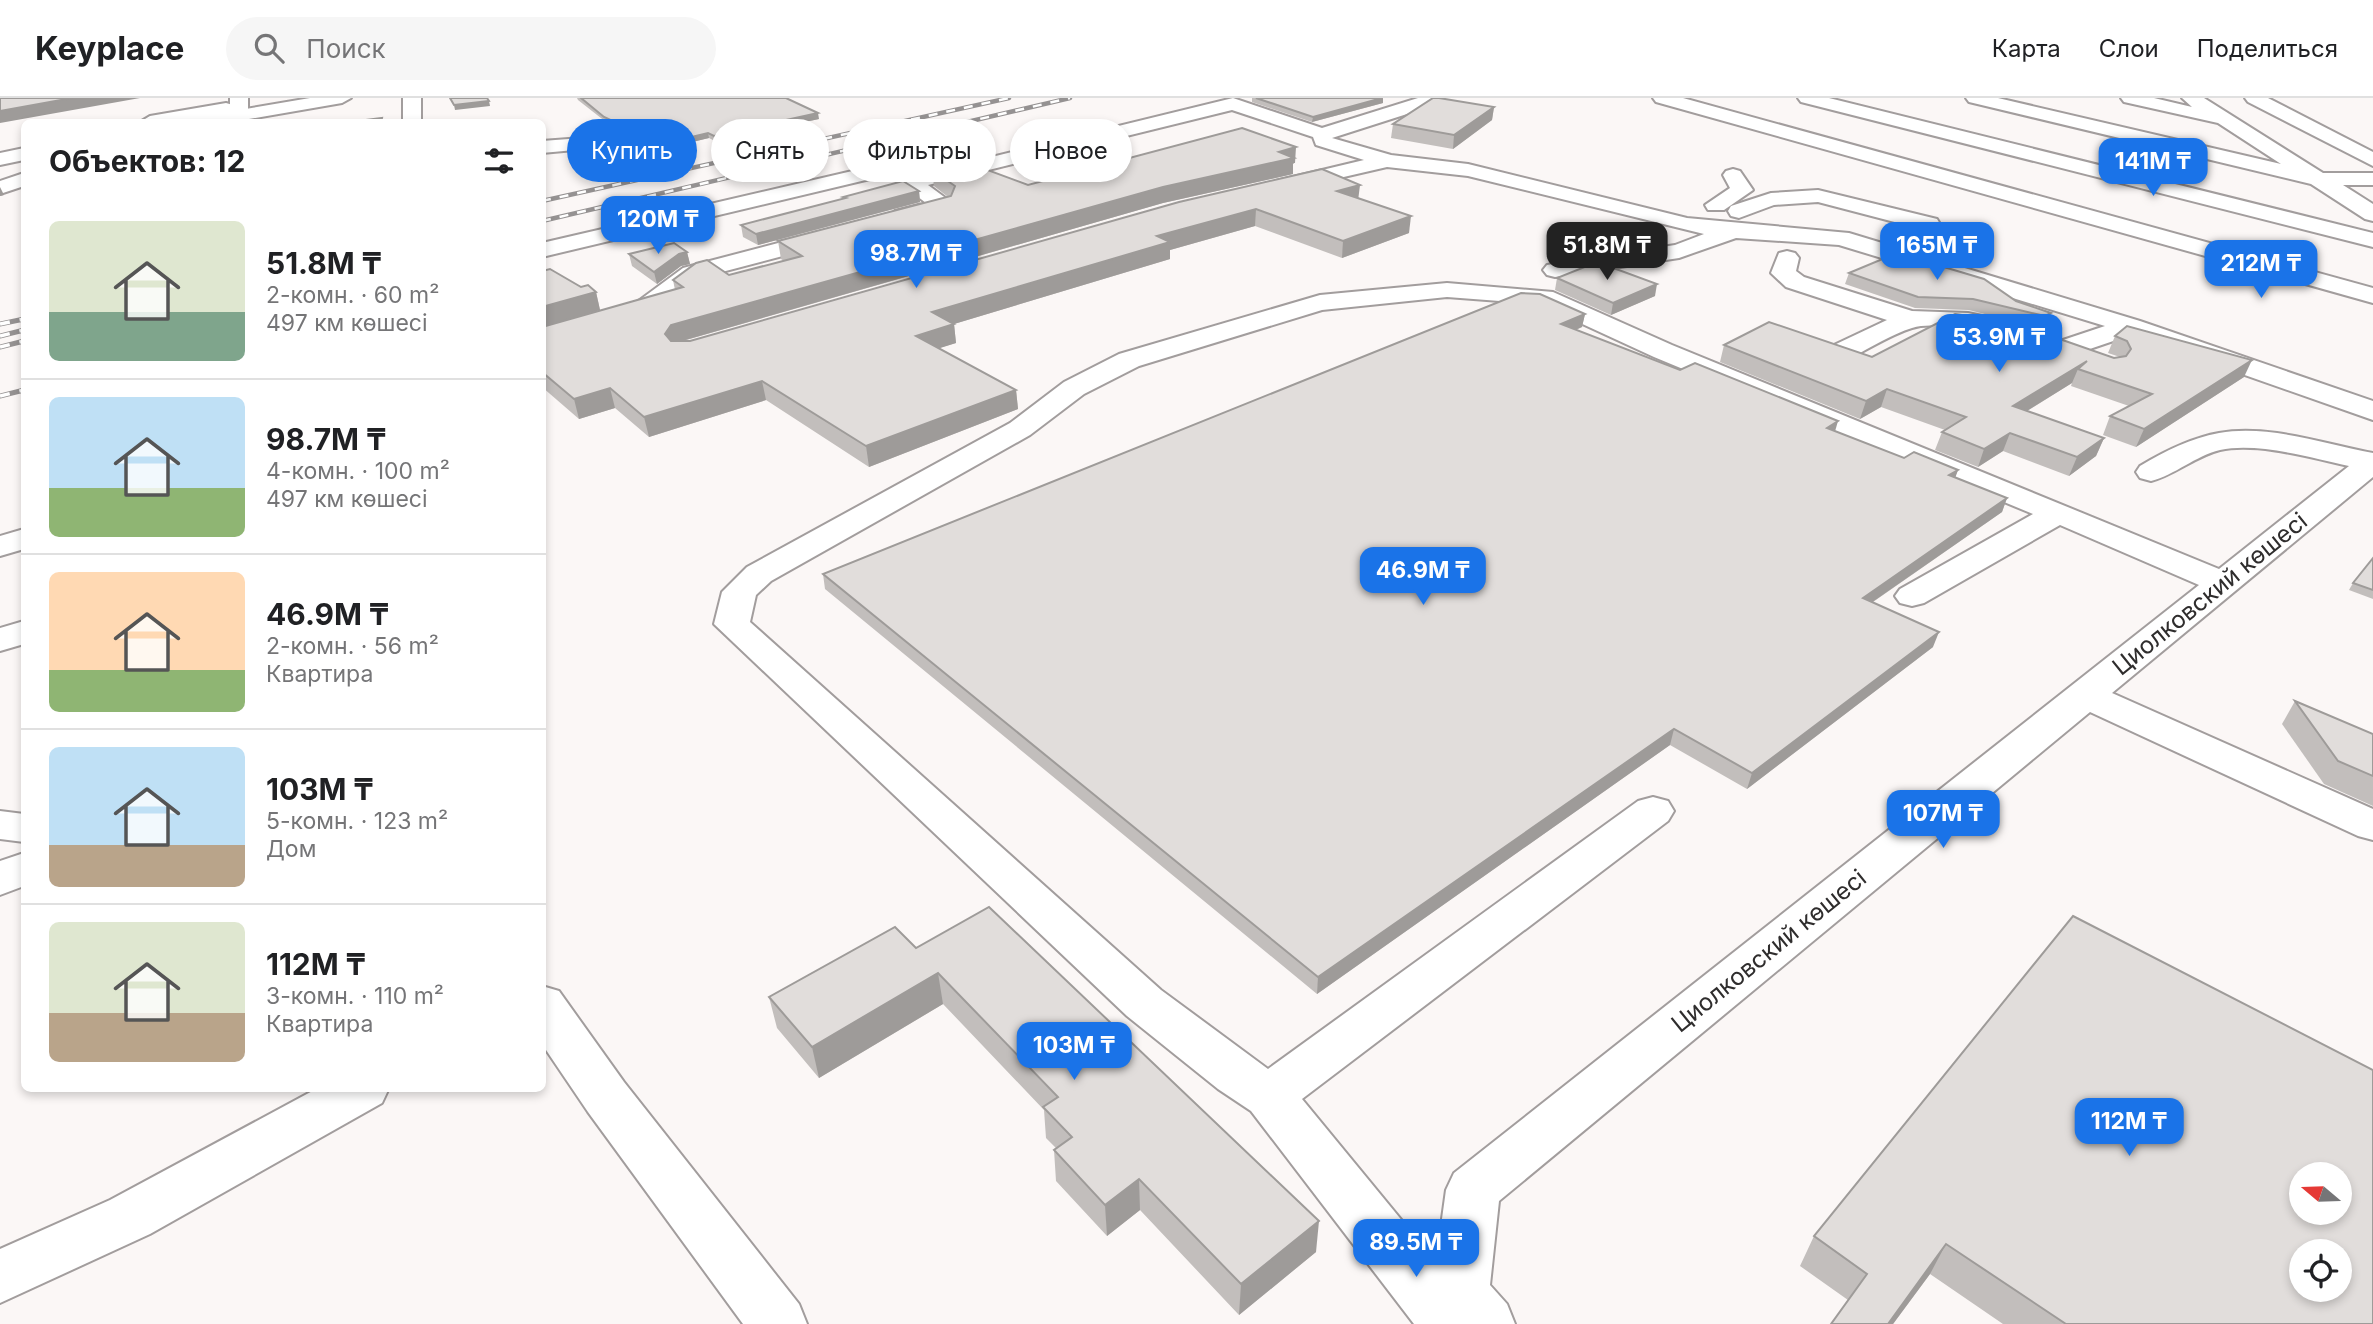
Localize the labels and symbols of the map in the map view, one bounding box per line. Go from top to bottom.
pin: 141M ₸ [2096,139,2210,198]
pin: 120M ₸ [601,197,715,256]
pin: 51.8M ₸ [1542,222,1672,282]
pin: 165M ₸ [1880,222,1994,282]
pin: 98.7M ₸ [851,230,981,290]
pin: 212M ₸ [2204,240,2318,300]
pin: 53.9M ₸ [1934,314,2064,374]
street label: Циолковский көшесі [2107,506,2313,681]
pin: 46.9M ₸ [1358,547,1488,607]
pin: 107M ₸ [1886,790,2000,850]
street label: Циолковский көшесі [1666,863,1872,1038]
pin: 103M ₸ [1017,1023,1131,1082]
pin: 112M ₸ [2072,1098,2186,1158]
north arrow [2289,1162,2352,1225]
pin: 89.5M ₸ [1351,1220,1481,1279]

